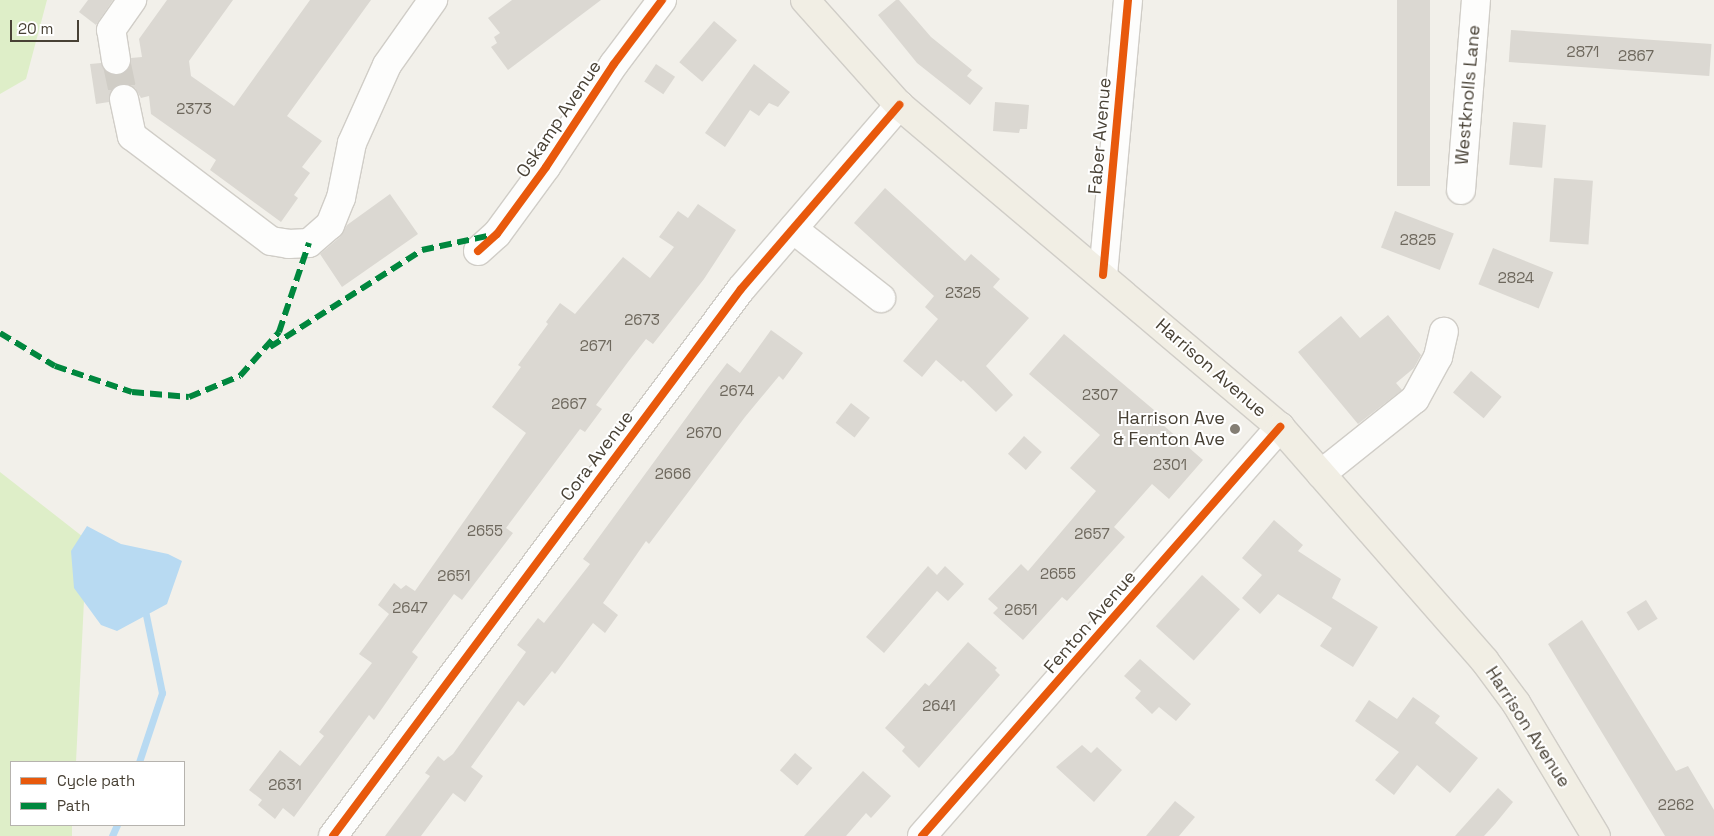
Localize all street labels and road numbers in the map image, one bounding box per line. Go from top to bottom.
street label: Westknolls Lane [1451,24,1485,166]
street label: Oskamp Avenue [512,56,606,182]
street label: Faber Avenue [1084,77,1116,195]
street label: Harrison Avenue [1151,314,1271,422]
street label: Cora Avenue [556,406,638,506]
street label: Fenton Avenue [1039,566,1141,678]
street label: Harrison Avenue [1481,662,1575,792]

